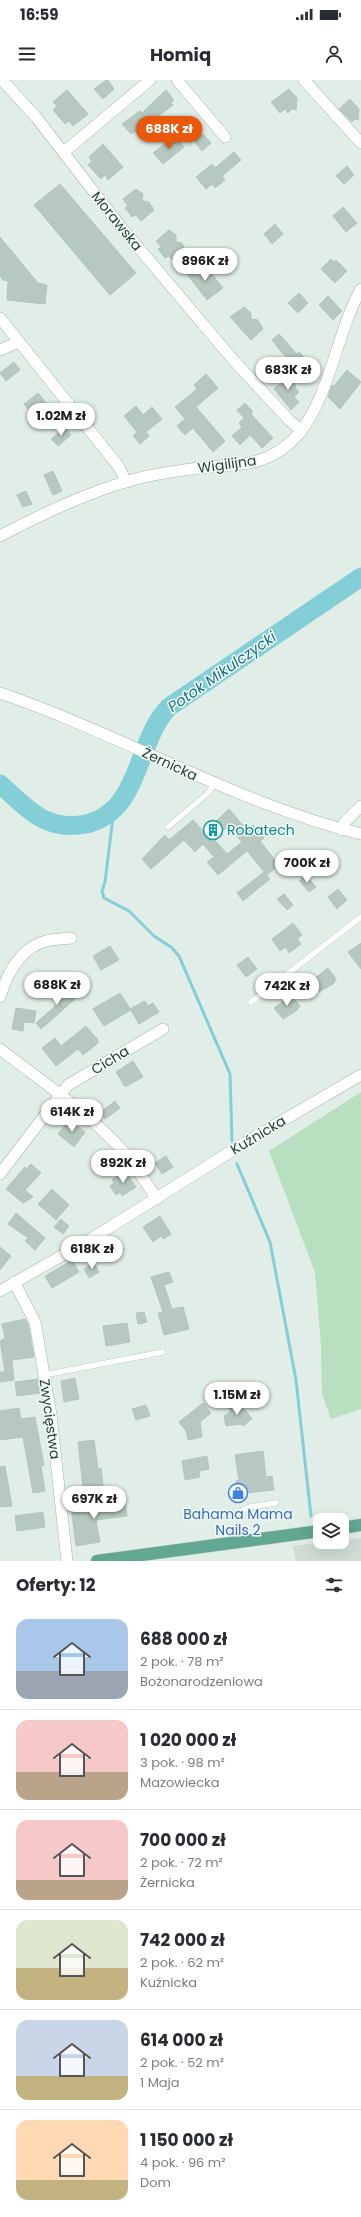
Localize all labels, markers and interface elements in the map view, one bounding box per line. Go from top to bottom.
text: 16:59 [20,4,58,25]
text: Homiq [150,42,211,67]
icon: menu [16,43,38,65]
icon: person [323,43,345,65]
pin: 688K zł [132,116,206,150]
text: 688K zł [145,119,193,138]
street label: Morawska [87,187,147,255]
pin: 896K zł [168,248,242,282]
text: 896K zł [181,251,229,270]
pin: 683K zł [251,357,325,391]
text: 683K zł [264,360,312,379]
pin: 1.02M zł [20,403,102,437]
text: 1.02M zł [36,406,86,425]
street label: Wigilijna [196,450,258,478]
water label: Potok Mikulczycki [163,626,280,717]
street label: Żernicka [139,742,201,786]
building icon: Robatech [202,819,224,841]
place label: Robatech [227,820,295,840]
pin: 700K zł [270,850,344,884]
text: 700K zł [284,853,330,872]
pin: 688K zł [20,972,94,1006]
pin: 742K zł [250,973,324,1007]
text: 688K zł [33,975,81,994]
text: 742K zł [264,976,310,995]
street label: Cicha [87,1041,133,1079]
pin: 614K zł [35,1099,109,1133]
text: 614K zł [50,1102,94,1121]
street label: Kuźnicka [227,1111,289,1159]
pin: 892K zł [86,1150,160,1184]
text: 892K zł [100,1153,146,1172]
pin: 618K zł [55,1236,129,1270]
text: 618K zł [70,1239,114,1258]
street label: Zwycięstwa [34,1378,66,1460]
pin: 1.15M zł [196,1382,278,1416]
text: 1.15M zł [213,1385,261,1404]
shop icon: Bahama Mama Nails 2 [227,1482,249,1504]
pin: 697K zł [57,1486,131,1520]
text: 697K zł [71,1489,117,1508]
place label: Bahama Mama Nails 2 [183,1504,293,1540]
map controls [313,1513,349,1549]
button: layers [313,1513,349,1549]
text: Oferty: 12 [16,1573,95,1597]
icon: filters [323,1574,345,1596]
text: 688 000 zł [140,1627,227,1651]
icon: home [48,1635,96,1683]
text: 2 pok. · 78 m² [140,1652,224,1671]
text: Bożonarodzeniowa [140,1672,263,1691]
text: 1 020 000 zł [140,1728,236,1752]
icon: home [48,1736,96,1784]
text: 3 pok. · 98 m² [140,1753,225,1772]
text: Mazowiecka [140,1773,220,1792]
text: 700 000 zł [140,1828,226,1852]
icon: home [48,1836,96,1884]
text: 2 pok. · 72 m² [140,1853,223,1872]
text: Żernicka [140,1873,195,1892]
text: 742 000 zł [140,1928,225,1952]
icon: home [48,1936,96,1984]
text: 2 pok. · 62 m² [140,1953,224,1972]
text: Kuźnicka [140,1973,197,1992]
text: 614 000 zł [140,2028,223,2052]
icon: home [48,2036,96,2084]
text: 2 pok. · 52 m² [140,2053,224,2072]
text: 1 Maja [140,2073,180,2092]
text: 1 150 000 zł [140,2128,233,2152]
icon: home [48,2136,96,2184]
text: 4 pok. · 96 m² [140,2153,225,2172]
text: Dom [140,2173,171,2192]

